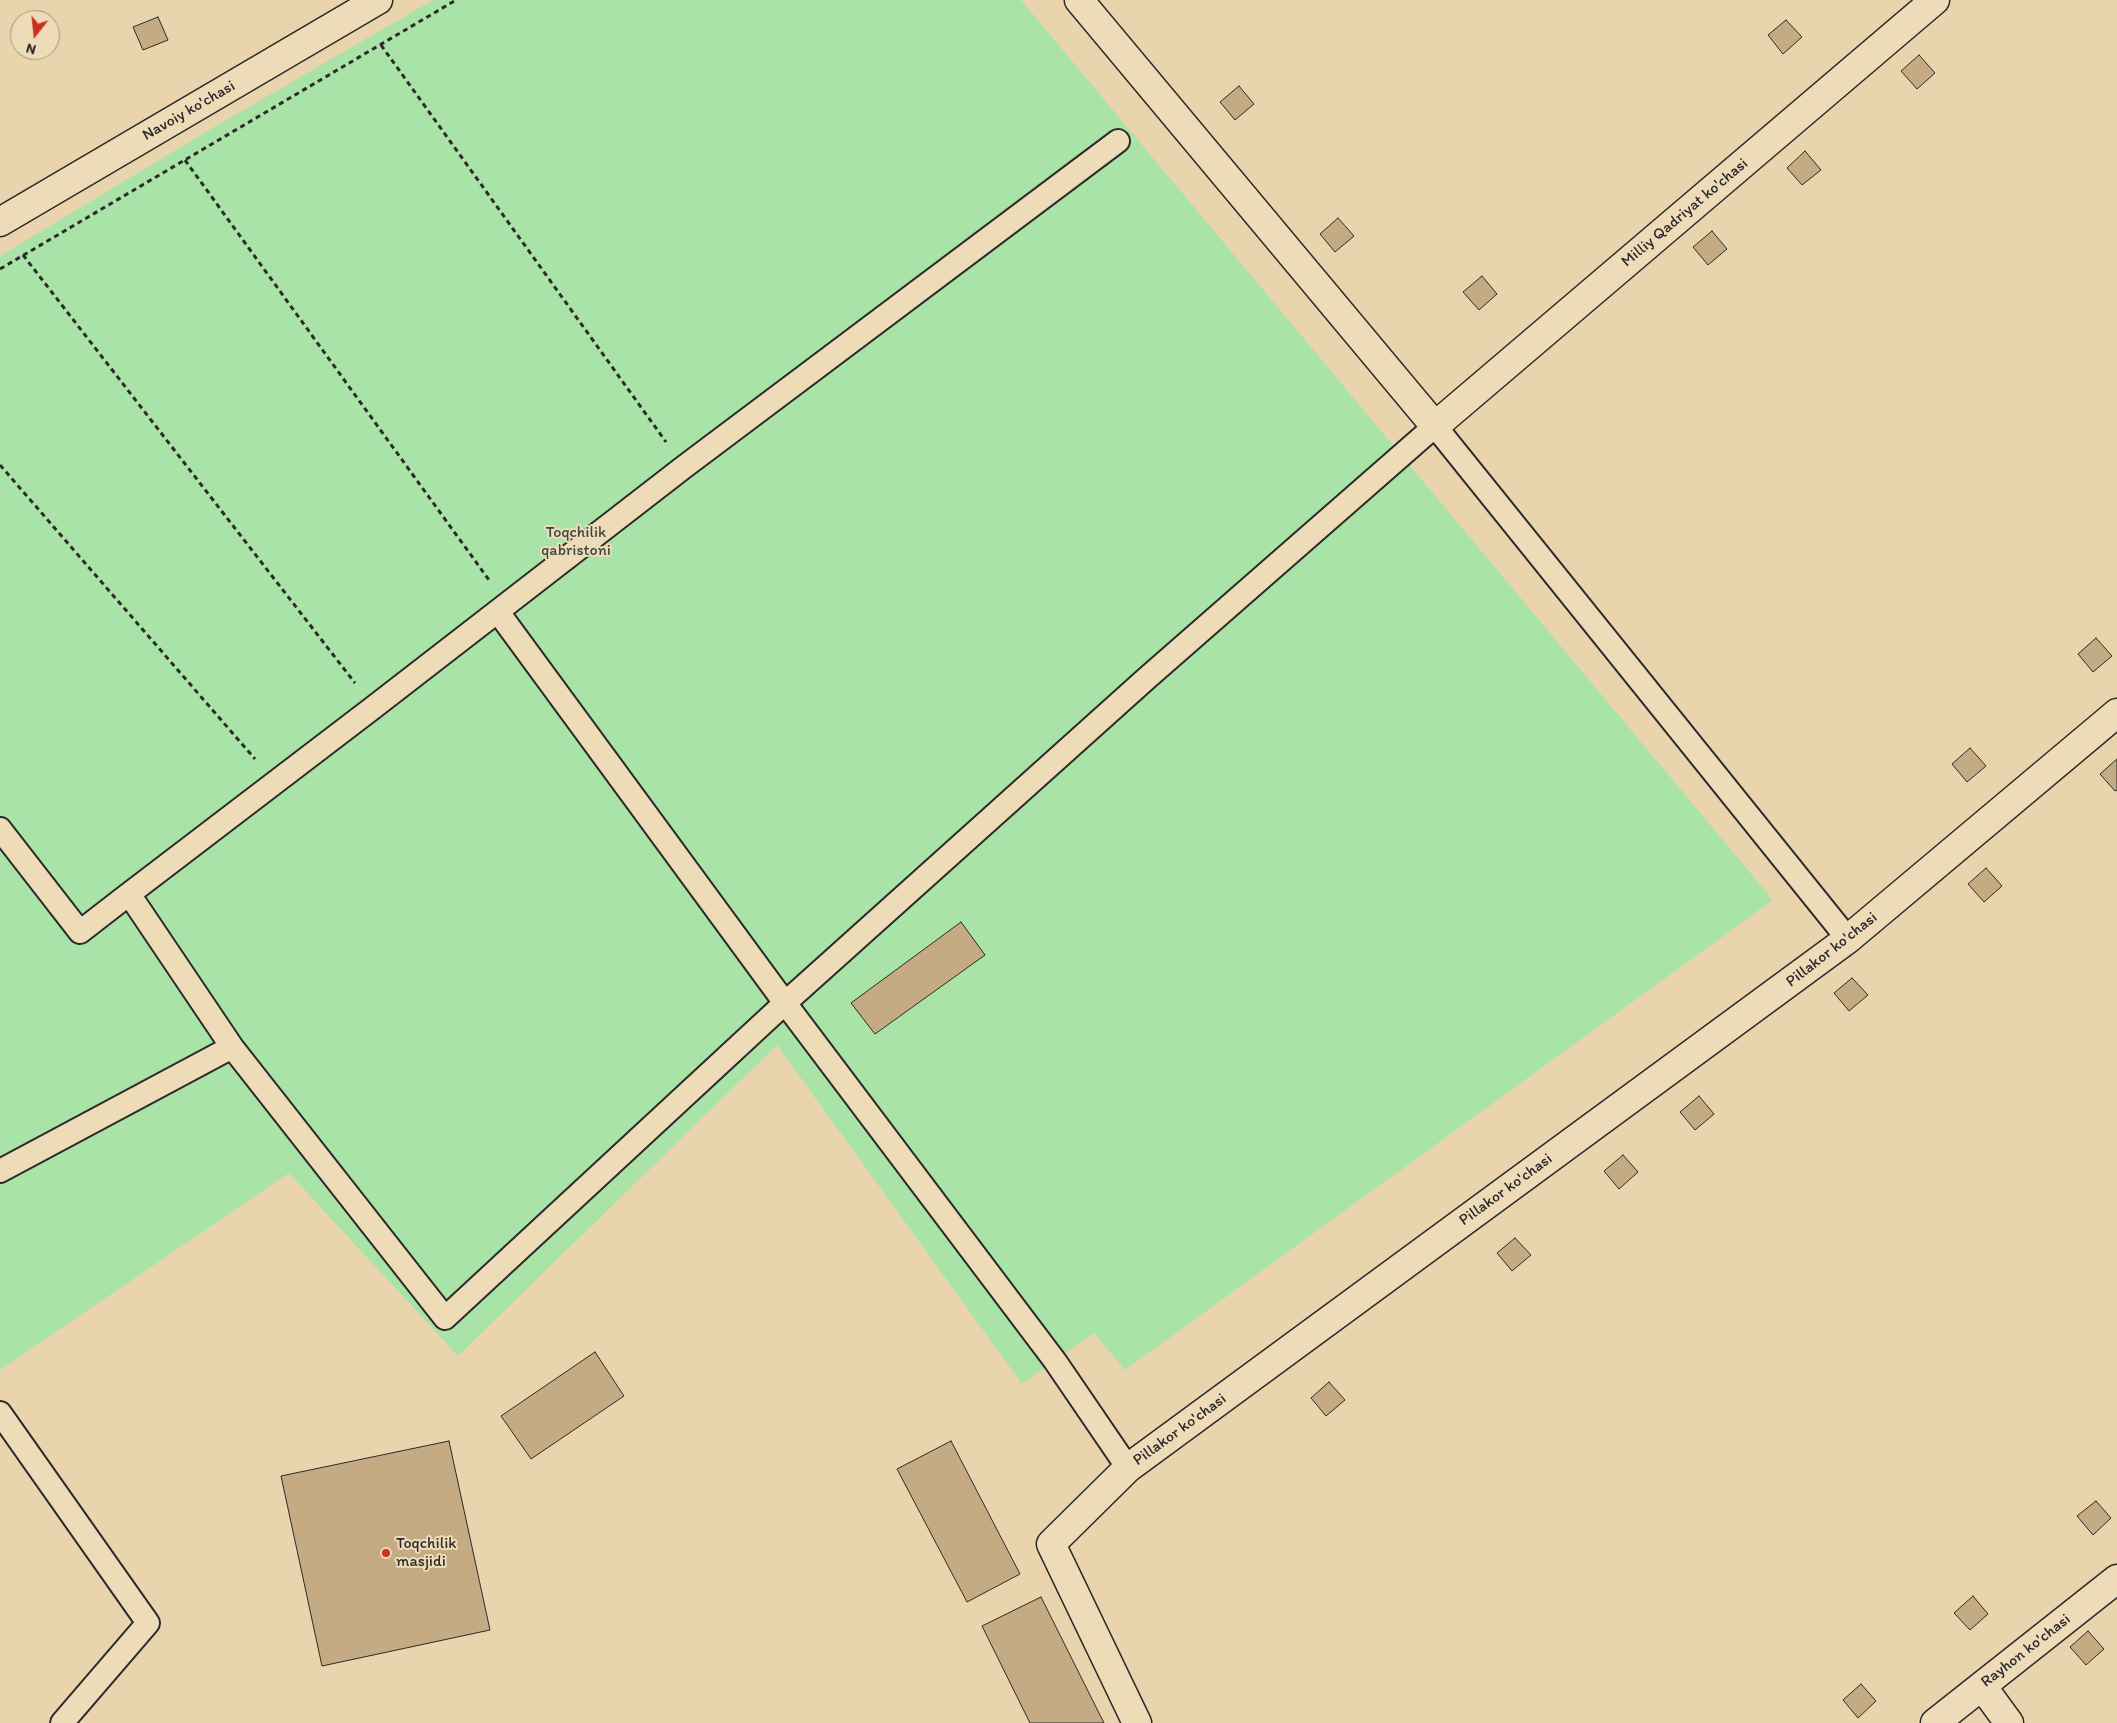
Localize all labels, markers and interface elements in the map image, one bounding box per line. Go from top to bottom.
north arrow [10,10,60,60]
text: N [24,39,38,58]
street label: Navoiy ko'chasi [139,77,239,145]
street label: Milliy Qadriyat ko'chasi [1618,154,1752,272]
park label: Toqchilik qabristoni [541,523,611,561]
street label: Pillakor ko'chasi [1782,908,1882,992]
street label: Pillakor ko'chasi [1456,1150,1556,1230]
street label: Pillakor ko'chasi [1130,1390,1230,1470]
place label: Toqchilik masjidi [396,1534,456,1572]
marker: Toqchilik masjidi [380,1547,392,1559]
street label: Rayhon ko'chasi [1977,1610,2075,1692]

